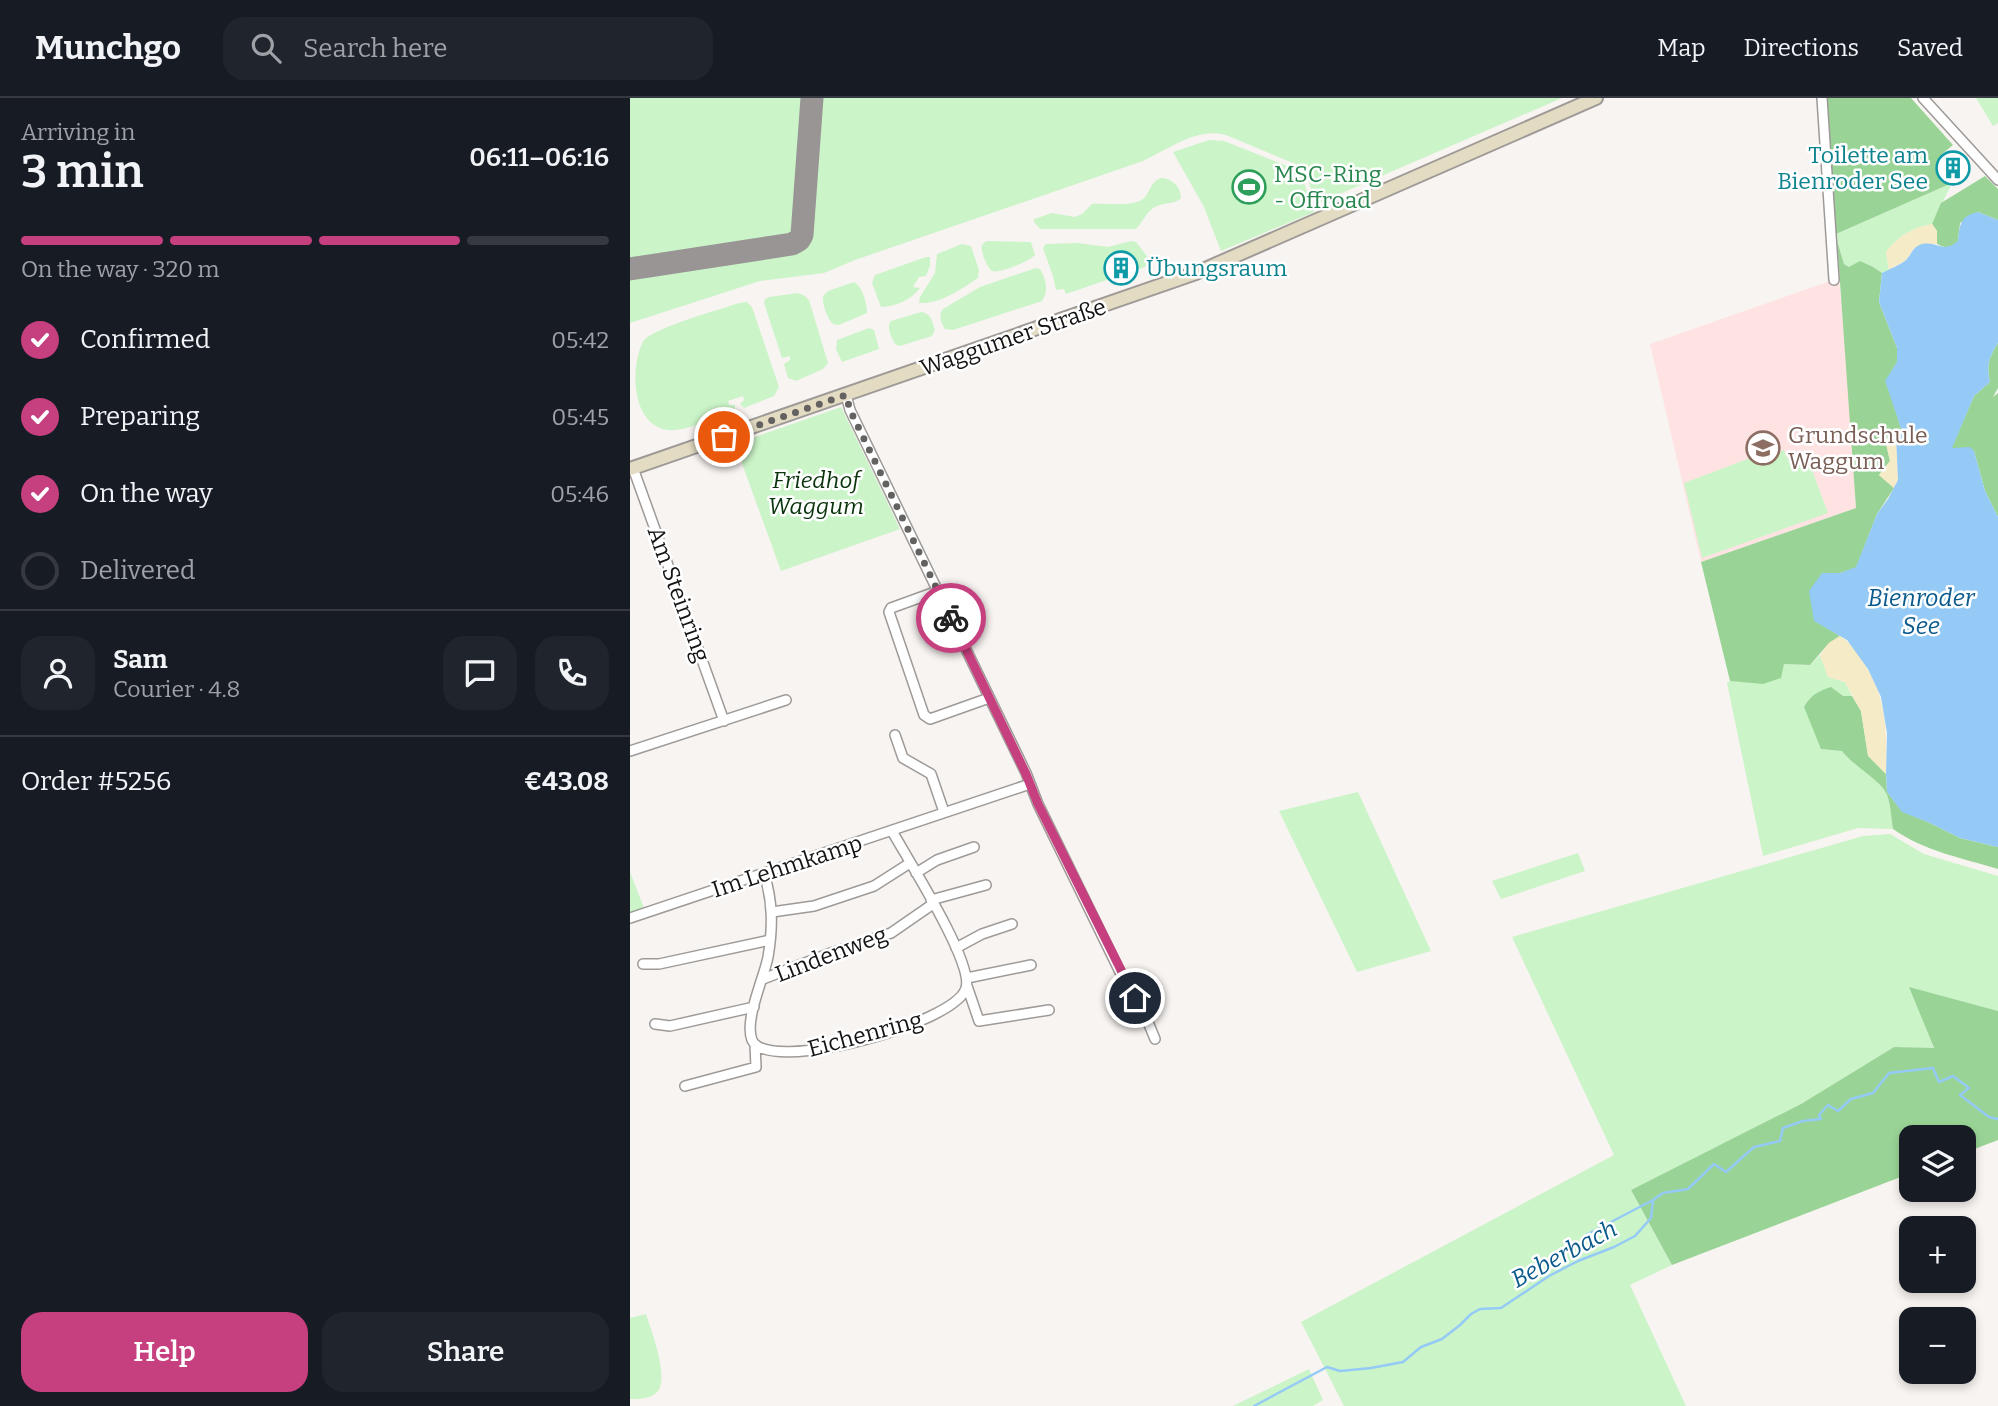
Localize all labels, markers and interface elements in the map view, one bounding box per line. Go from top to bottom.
search box [223,17,713,80]
text: Munchgo [35,28,181,68]
icon: search [247,29,285,67]
text: Search here [303,33,447,64]
text: Map [1657,34,1706,62]
text: Directions [1744,34,1859,62]
text: Saved [1897,34,1963,62]
text: Arriving in [21,118,135,146]
place label: Toilette am Bienroder See [1777,141,1928,195]
text: 06:11–06:16 [469,142,609,173]
text: 3 min [21,144,144,199]
building icon: Toilette am Bienroder See [1934,149,1972,187]
place label: MSC-Ring - Offroad [1274,160,1382,214]
sports icon: MSC-Ring - Offroad [1230,168,1268,206]
building icon: Übungsraum [1102,249,1140,287]
place label: Übungsraum [1146,254,1287,282]
text: On the way · 320 m [21,255,219,283]
street label: Waggumer Straße [916,292,1110,382]
icon: check [21,321,59,359]
text: Confirmed [80,324,210,355]
text: 05:42 [551,326,609,354]
icon: check [21,398,59,436]
text: Preparing [80,401,200,432]
text: 05:45 [551,403,609,431]
pin [694,407,754,467]
icon: bag [705,418,743,456]
place label: Grundschule Waggum [1788,421,1928,475]
school or university icon: Grundschule Waggum [1744,429,1782,467]
park label: Friedhof Waggum [768,466,864,520]
icon: check [21,475,59,513]
text: On the way [80,478,213,509]
text: 05:46 [550,480,609,508]
street label: Am Steinring [642,522,716,666]
text: Delivered [80,555,195,586]
courier [916,583,986,653]
water label: Bienroder See [1868,584,1976,640]
icon: bike [932,599,970,637]
button: person [21,636,95,710]
button: chat [443,636,517,710]
button: phone [535,636,609,710]
text: Sam [113,644,168,675]
text: Courier · 4.8 [113,675,240,703]
text: Order #5256 [21,766,171,797]
text: €43.08 [524,766,609,797]
street label: Im Lehmkamp [708,829,866,903]
street label: Lindenweg [771,920,891,988]
pin [1105,968,1165,1028]
icon: home [1116,979,1154,1017]
street label: Eichenring [804,1005,926,1063]
map controls [1899,1125,1976,1384]
button: layers [1899,1125,1976,1202]
water label: Beberbach [1506,1214,1622,1294]
button: + [1899,1216,1976,1293]
button: − [1899,1307,1976,1384]
button: Help [21,1312,308,1392]
button: Share [322,1312,609,1392]

